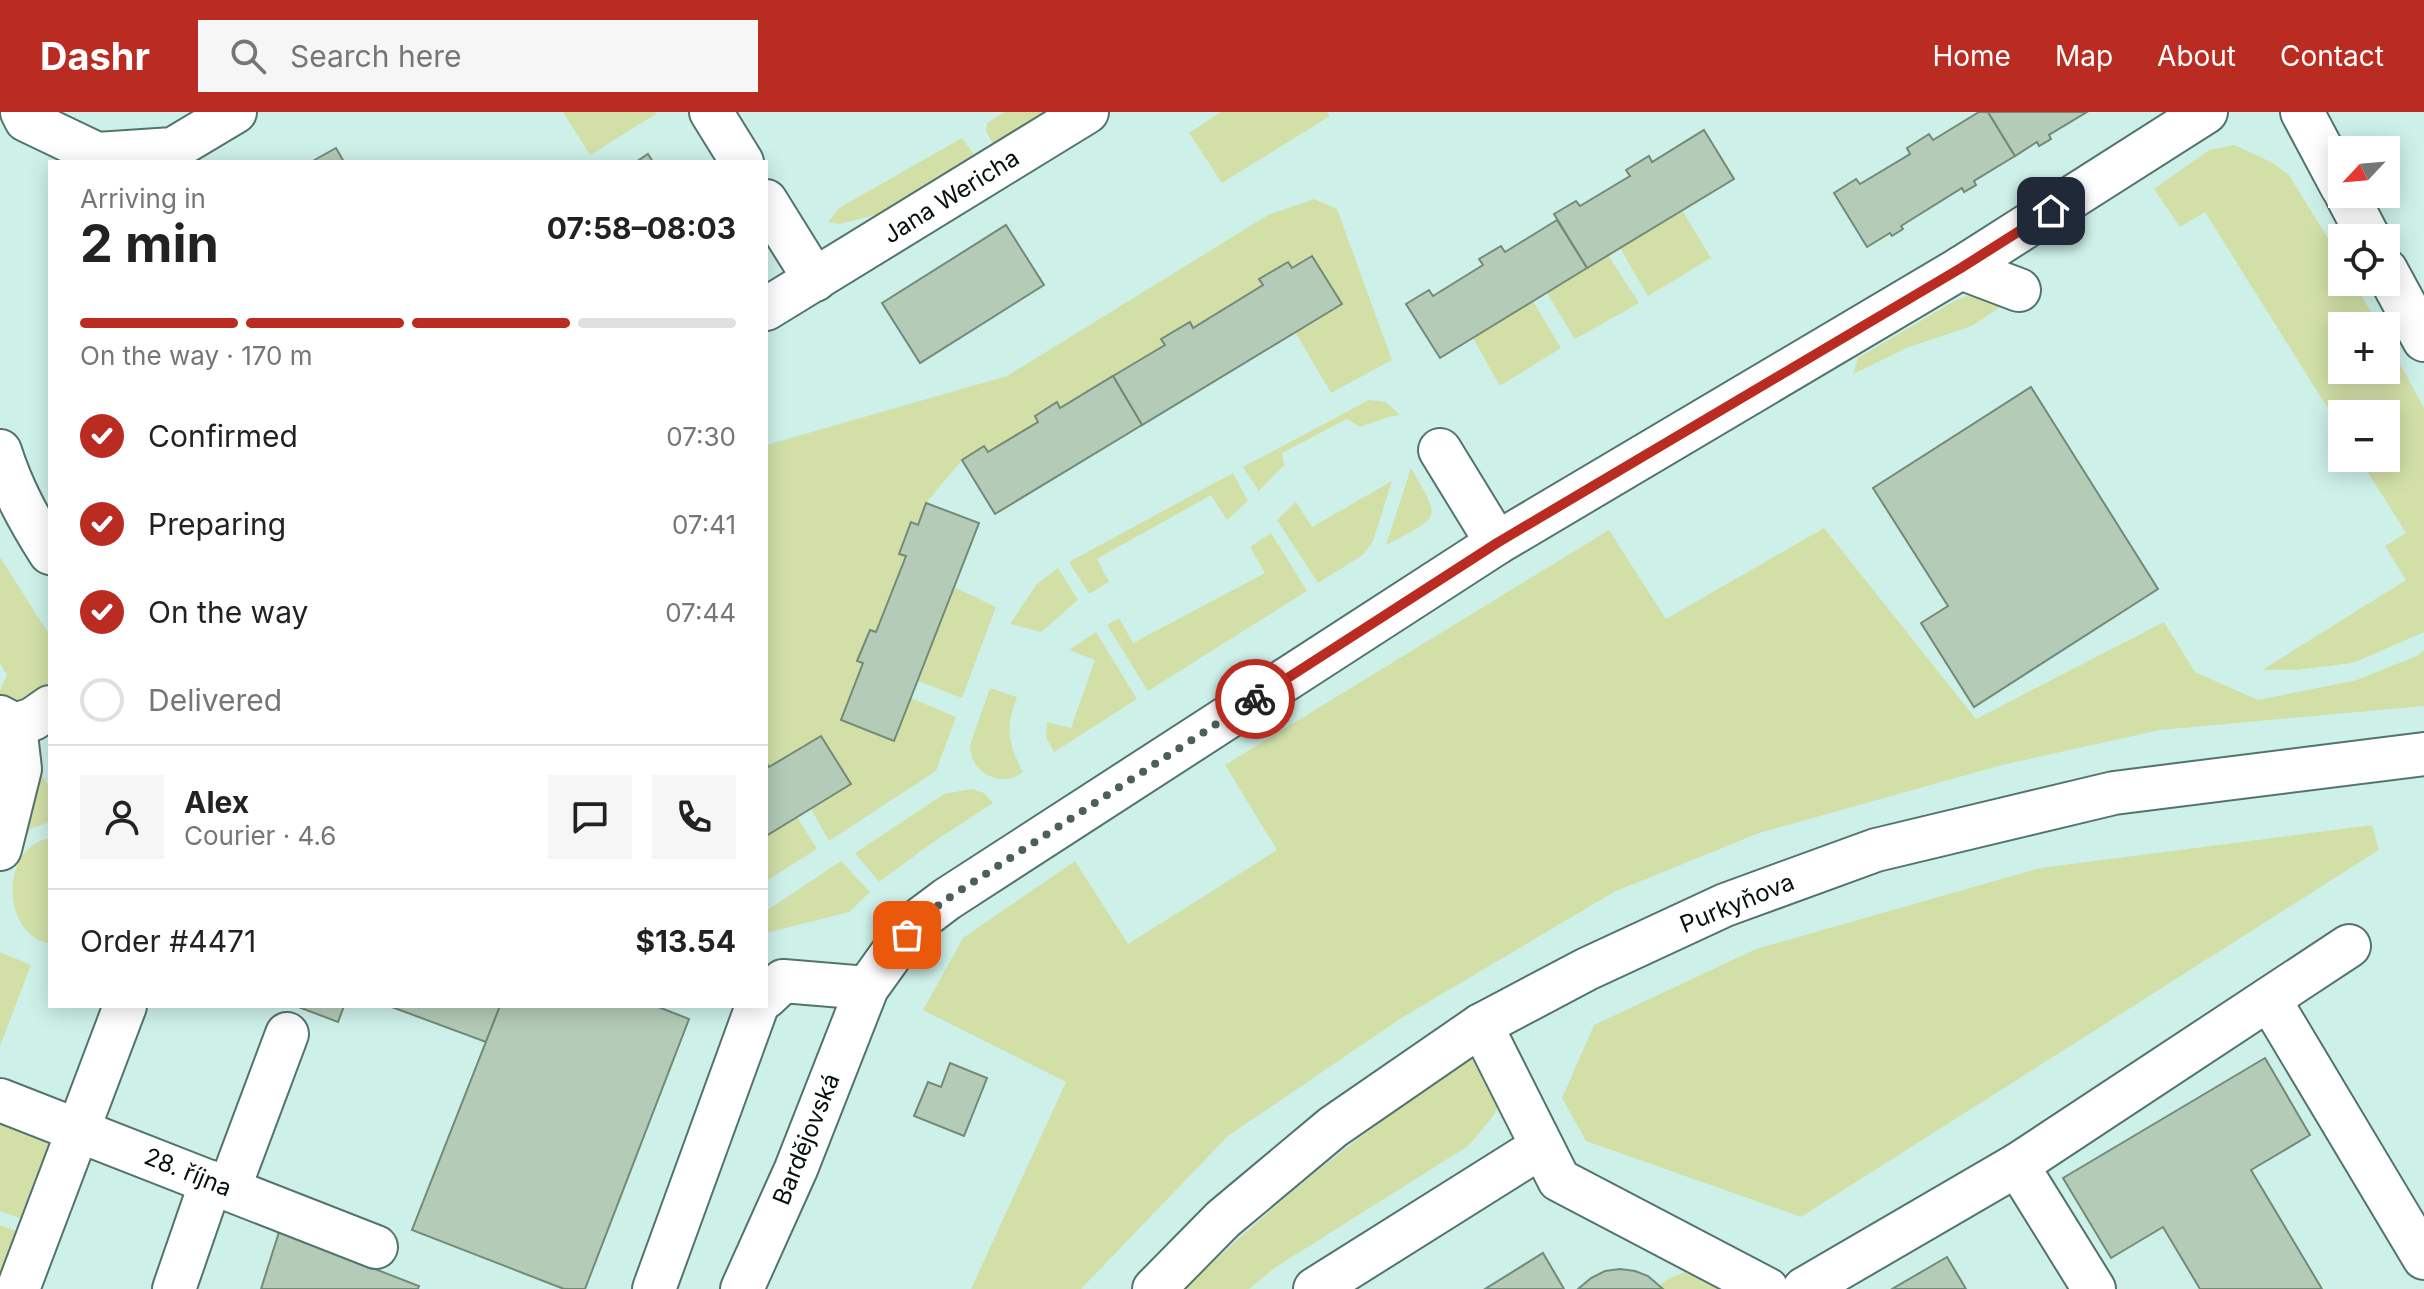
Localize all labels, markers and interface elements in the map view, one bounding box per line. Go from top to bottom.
search box [198,20,758,92]
text: Dashr [40,33,150,79]
icon: search [226,34,270,78]
text: Search here [290,38,461,74]
text: Home [1932,39,2011,73]
text: Map [2055,39,2113,73]
text: About [2157,39,2236,73]
text: Contact [2280,39,2384,73]
north arrow [2328,136,2400,208]
map controls [2328,136,2400,472]
street label: Jana Wericha [878,143,1024,249]
pin [2017,177,2085,245]
text: Arriving in [80,183,206,214]
icon: home [2029,189,2073,233]
text: 07:58–08:03 [547,210,736,246]
text: 2 min [80,212,219,275]
button: locate [2328,224,2400,296]
button: + [2328,312,2400,384]
text: On the way · 170 m [80,340,313,371]
button: − [2328,400,2400,472]
icon: check [80,414,124,458]
text: Confirmed [148,418,298,454]
text: 07:30 [666,421,736,452]
icon: check [80,502,124,546]
text: Preparing [148,506,286,542]
text: 07:41 [672,509,736,540]
icon: check [80,590,124,634]
text: On the way [148,594,308,630]
text: 07:44 [665,597,736,628]
courier [1215,659,1295,739]
icon: bike [1233,677,1277,721]
text: Delivered [148,682,282,718]
button: person [80,775,164,859]
button: chat [548,775,632,859]
button: phone [652,775,736,859]
text: Alex [184,784,249,820]
text: Courier · 4.6 [184,820,336,851]
street label: Purkyňova [1676,867,1798,939]
pin [873,901,941,969]
icon: bag [885,913,929,957]
text: Order #4471 [80,923,256,959]
text: $13.54 [635,923,736,959]
street label: Bardějovská [767,1069,845,1209]
street label: 28. října [140,1141,236,1203]

